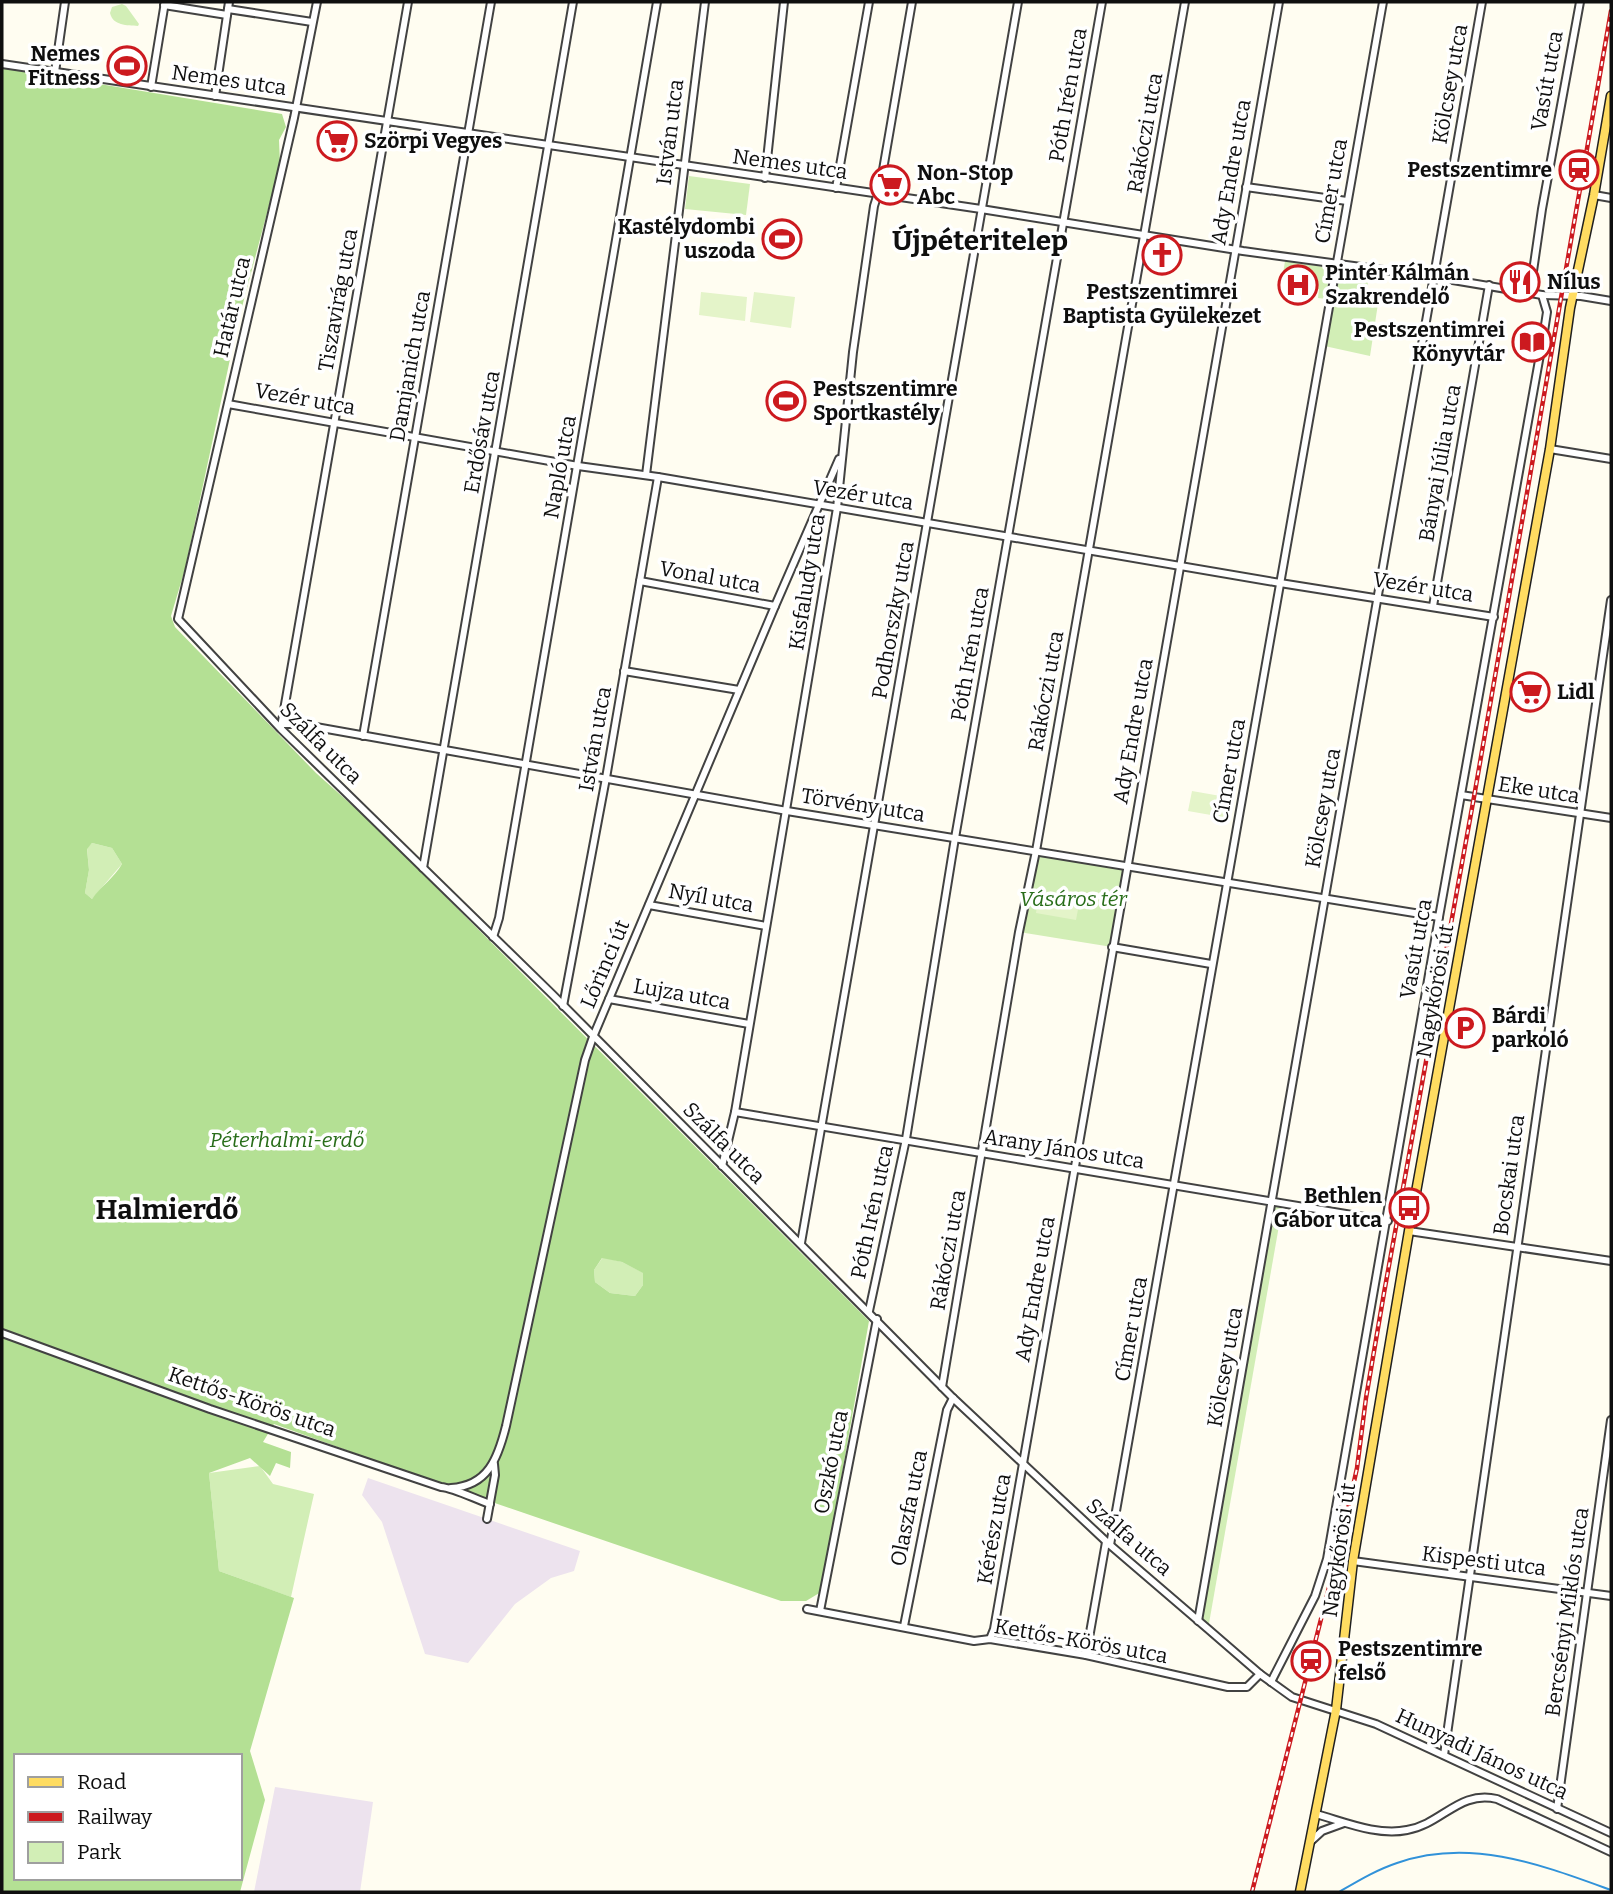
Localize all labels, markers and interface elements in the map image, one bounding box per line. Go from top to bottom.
street label: Kölcsey utca [1427,21,1473,146]
street label: Póth Irén utca [1043,25,1093,164]
street label: Vasút utca [1525,28,1569,133]
place label: Nemes Fitness [28,41,100,91]
sports icon: Nemes Fitness [106,45,148,87]
street label: Nemes utca [170,59,289,101]
street label: Rákóczi utca [1122,70,1168,195]
street label: István utca [651,77,689,186]
street label: Ady Endre utca [1205,97,1257,247]
supermarket icon: Szörpi Vegyes [316,120,358,162]
place label: Szörpi Vegyes [364,128,502,154]
street label: Címer utca [1309,136,1353,246]
street label: Nemes utca [731,143,850,185]
station icon: Pestszentimre [1558,149,1600,191]
place label: Pestszentimre [1407,157,1552,183]
place label: Non-Stop Abc [917,160,1014,210]
supermarket icon: Non-Stop Abc [869,164,911,206]
place label: Kastélydombi uszoda [617,214,755,264]
sports icon: Kastélydombi uszoda [761,218,803,260]
district label: Újpéteritelep [892,223,1068,257]
street label: Tiszavirág utca [313,226,363,373]
church icon: Pestszentimrei Baptista Gyülekezet [1141,234,1183,276]
street label: Határ utca [208,254,256,360]
place label: Pintér Kálmán Szakrendelő [1325,260,1470,310]
restaurant icon: Nílus [1499,261,1541,303]
hospital icon: Pintér Kálmán Szakrendelő [1277,264,1319,306]
place label: Nílus [1547,269,1601,295]
place label: Pestszentimrei Baptista Gyülekezet [1063,279,1262,329]
street label: Damjanich utca [384,288,436,443]
place label: Pestszentimrei Könyvtár [1354,317,1505,367]
library icon: Pestszentimrei Könyvtár [1511,321,1553,363]
street label: Erdősáv utca [458,368,506,496]
place label: Pestszentimre Sportkastély [813,376,958,426]
street label: Vezér utca [253,377,358,421]
sports icon: Pestszentimre Sportkastély [765,380,807,422]
street label: Bányai Júlia utca [1413,382,1467,544]
street label: Napló utca [538,413,582,521]
street label: Vezér utca [811,474,916,516]
street label: Kisfaludy utca [783,511,831,652]
street label: Podhorszky utca [866,538,920,701]
street label: Vonal utca [657,555,763,599]
street label: Vezér utca [1371,566,1476,608]
street label: Póth Irén utca [945,584,995,723]
street label: Rákóczi utca [1023,628,1069,753]
street label: Ady Endre utca [1107,656,1159,806]
supermarket icon: Lidl [1509,671,1551,713]
place label: Lidl [1557,679,1595,705]
street label: István utca [573,684,617,794]
street label: Szálfa utca [275,697,368,790]
street label: Címer utca [1207,716,1251,826]
street label: Kölcsey utca [1300,745,1346,870]
street label: Eke utca [1496,771,1582,809]
street label: Törvény utca [799,782,927,828]
street label: Nyíl utca [666,878,756,918]
park label: Vásáros tér [1019,886,1128,912]
street label: Vasút utca [1394,896,1438,1001]
street label: Lőrinci út [575,916,635,1012]
street label: Nagykőrösi út [1410,922,1460,1060]
street label: Lujza utca [632,973,733,1015]
place label: Bárdi parkoló [1492,1003,1569,1053]
parking icon: Bárdi parkoló [1444,1007,1486,1049]
street label: Szálfa utca [678,1097,771,1190]
street label: Bocskai utca [1488,1112,1530,1237]
street label: Arany János utca [982,1123,1147,1175]
park label: Péterhalmi-erdő [210,1127,364,1153]
street label: Póth Irén utca [845,1142,899,1281]
place label: Bethlen Gábor utca [1274,1183,1382,1233]
street label: Rákóczi utca [925,1187,971,1312]
bus stop icon: Bethlen Gábor utca [1388,1187,1430,1229]
district label: Halmierdő [96,1193,238,1226]
street label: Ady Endre utca [1009,1214,1061,1364]
street label: Címer utca [1109,1274,1153,1384]
street label: Kölcsey utca [1202,1304,1248,1429]
street label: Kettős-Körös utca [165,1361,340,1443]
street label: Oszkó utca [808,1407,854,1516]
street label: Olaszfa utca [885,1447,933,1568]
street label: Kérész utca [971,1471,1017,1587]
street label: Nagykőrösi út [1317,1481,1361,1619]
street label: Szálfa utca [1081,1493,1178,1582]
street label: Bercsényi Miklós utca [1539,1505,1595,1718]
street label: Kispesti utca [1420,1540,1548,1582]
street label: Kettős-Körös utca [992,1613,1170,1669]
place label: Pestszentimre felső [1338,1636,1483,1686]
station icon: Pestszentimre felső [1290,1640,1332,1682]
street label: Hunyadi János utca [1392,1703,1573,1806]
legend [14,1754,242,1880]
text: Road [77,1769,126,1795]
text: Railway [77,1804,153,1830]
text: Park [77,1839,121,1865]

